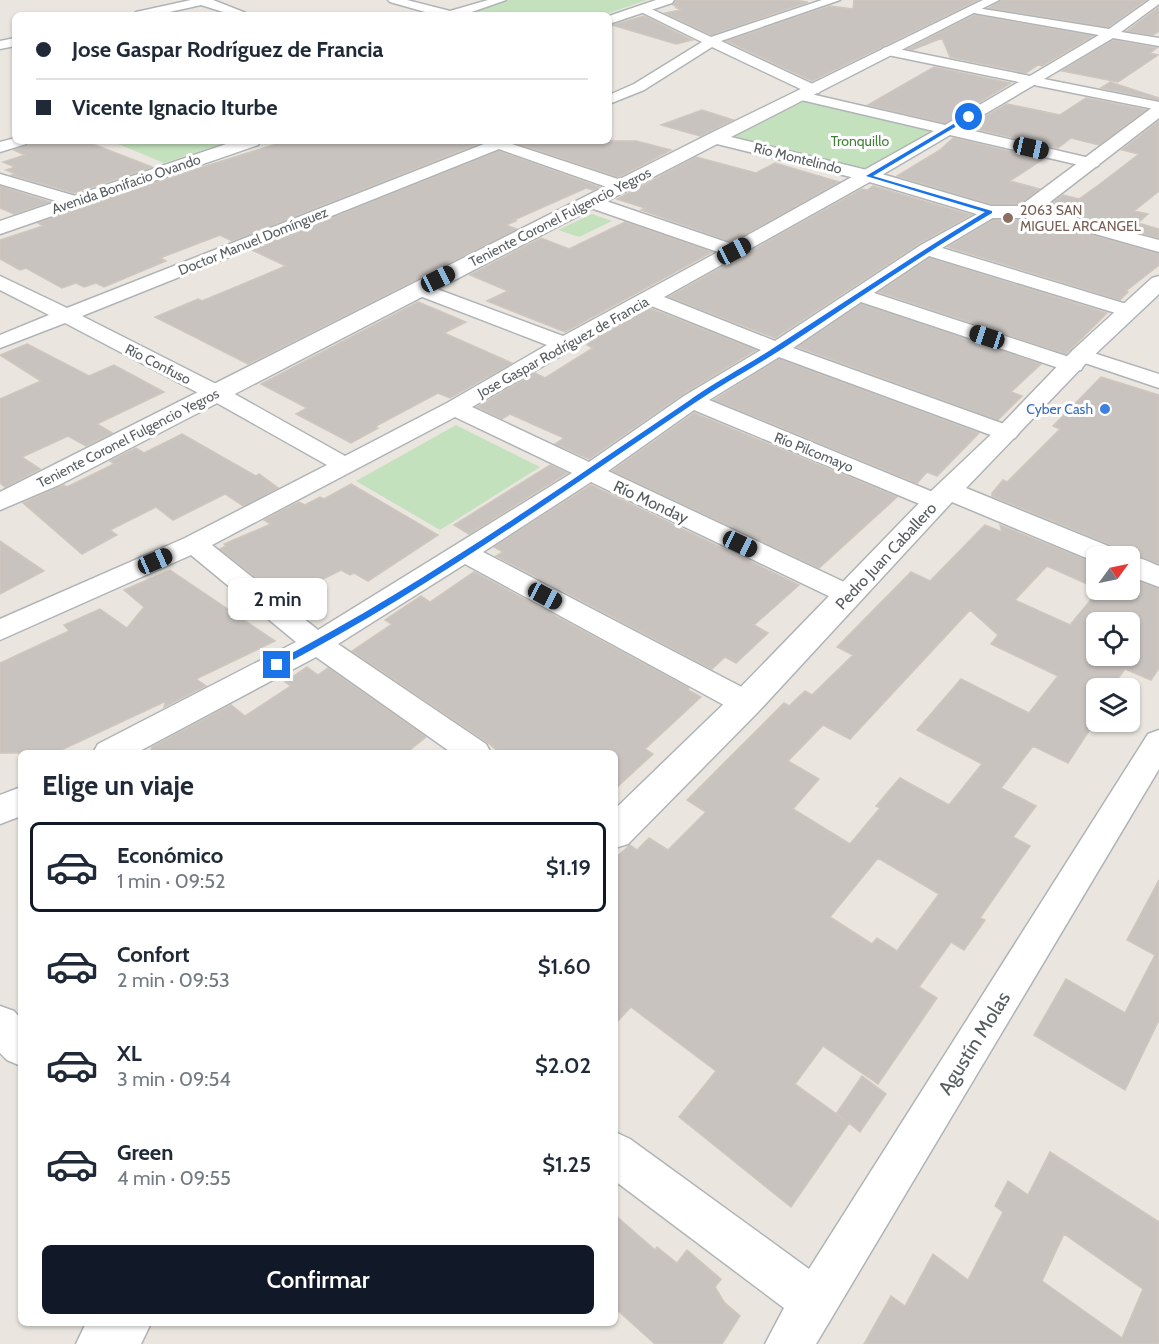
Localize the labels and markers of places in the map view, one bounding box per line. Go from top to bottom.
place label: 2063 SAN MIGUEL ARCANGEL [1020,201,1141,235]
marker: 2063 SAN MIGUEL ARCANGEL [1001,211,1015,225]
place label: Cyber Cash [1026,400,1093,418]
marker: Cyber Cash [1098,402,1112,416]

